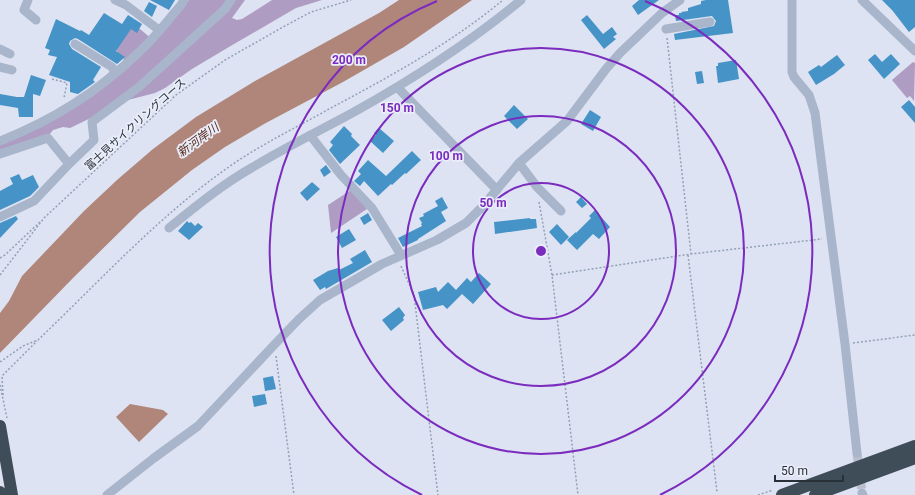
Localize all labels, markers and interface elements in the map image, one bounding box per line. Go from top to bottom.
text: 200 m [332,53,366,67]
street label: 富士見サイクリングコース [82,76,188,173]
text: 150 m [380,101,414,115]
water label: 新河岸川 [174,119,223,160]
text: 100 m [429,149,463,163]
text: 50 m [479,196,507,210]
centre of rings [534,244,548,258]
scale bar [775,457,843,483]
text: 50 m [781,464,808,478]

